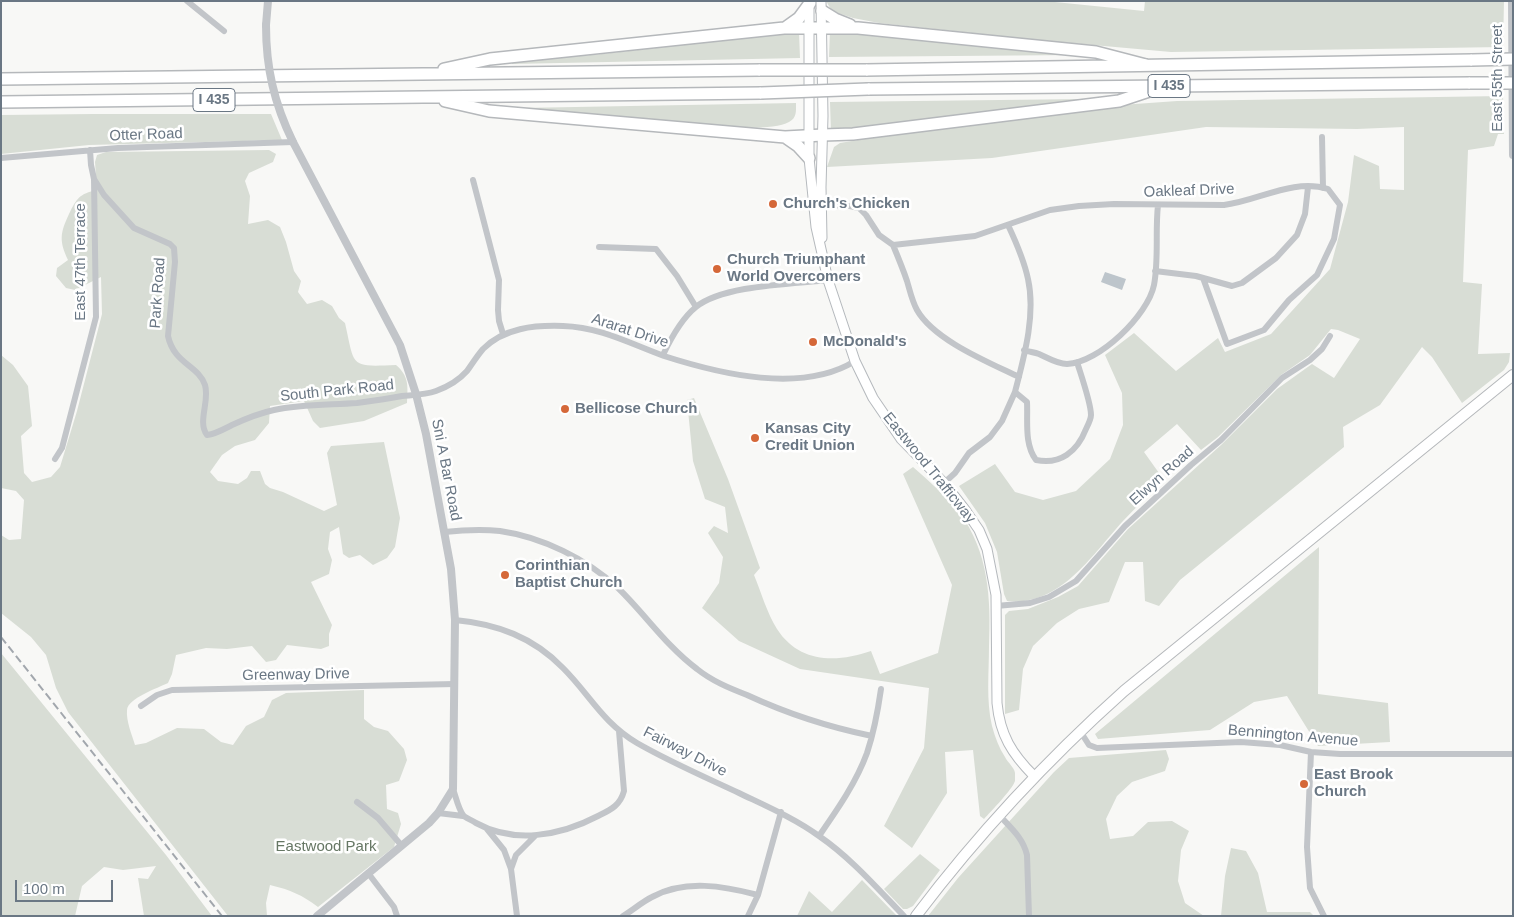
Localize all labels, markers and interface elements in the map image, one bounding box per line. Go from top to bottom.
street label: East 55th Street [1489,24,1507,132]
road number: I 435 [1148,74,1190,98]
road number: I 435 [193,88,235,112]
street label: Otter Road [109,125,183,145]
street label: Oakleaf Drive [1143,180,1235,202]
place label: Church's Chicken [783,195,910,213]
marker: Church's Chicken [767,198,779,210]
street label: East 47th Terrace [72,203,90,321]
place label: Church Triumphant World Overcomers [727,251,865,286]
street label: Park Road [147,257,169,329]
marker: Church Triumphant World Overcomers [711,263,723,275]
street label: Ararat Drive [589,310,671,352]
place label: McDonald's [823,333,907,351]
marker: McDonald's [807,336,819,348]
street label: South Park Road [279,376,395,406]
place label: Bellicose Church [575,400,698,418]
marker: Bellicose Church [559,403,571,415]
street label: Eastwood Trafficway [879,409,979,527]
street label: Sni A Bar Road [427,418,465,522]
place label: Kansas City Credit Union [765,420,855,455]
marker: Kansas City Credit Union [749,432,761,444]
street label: Elwyn Road [1126,443,1198,509]
place label: Corinthian Baptist Church [515,557,623,592]
marker: Corinthian Baptist Church [499,569,511,581]
street label: Greenway Drive [242,665,350,685]
street label: Bennington Avenue [1227,721,1359,751]
street label: Fairway Drive [640,723,730,781]
place label: East Brook Church [1314,766,1393,801]
marker: East Brook Church [1298,778,1310,790]
park label: Eastwood Park [276,838,376,856]
scale bar [18,870,115,902]
text: 100 m [23,880,65,897]

